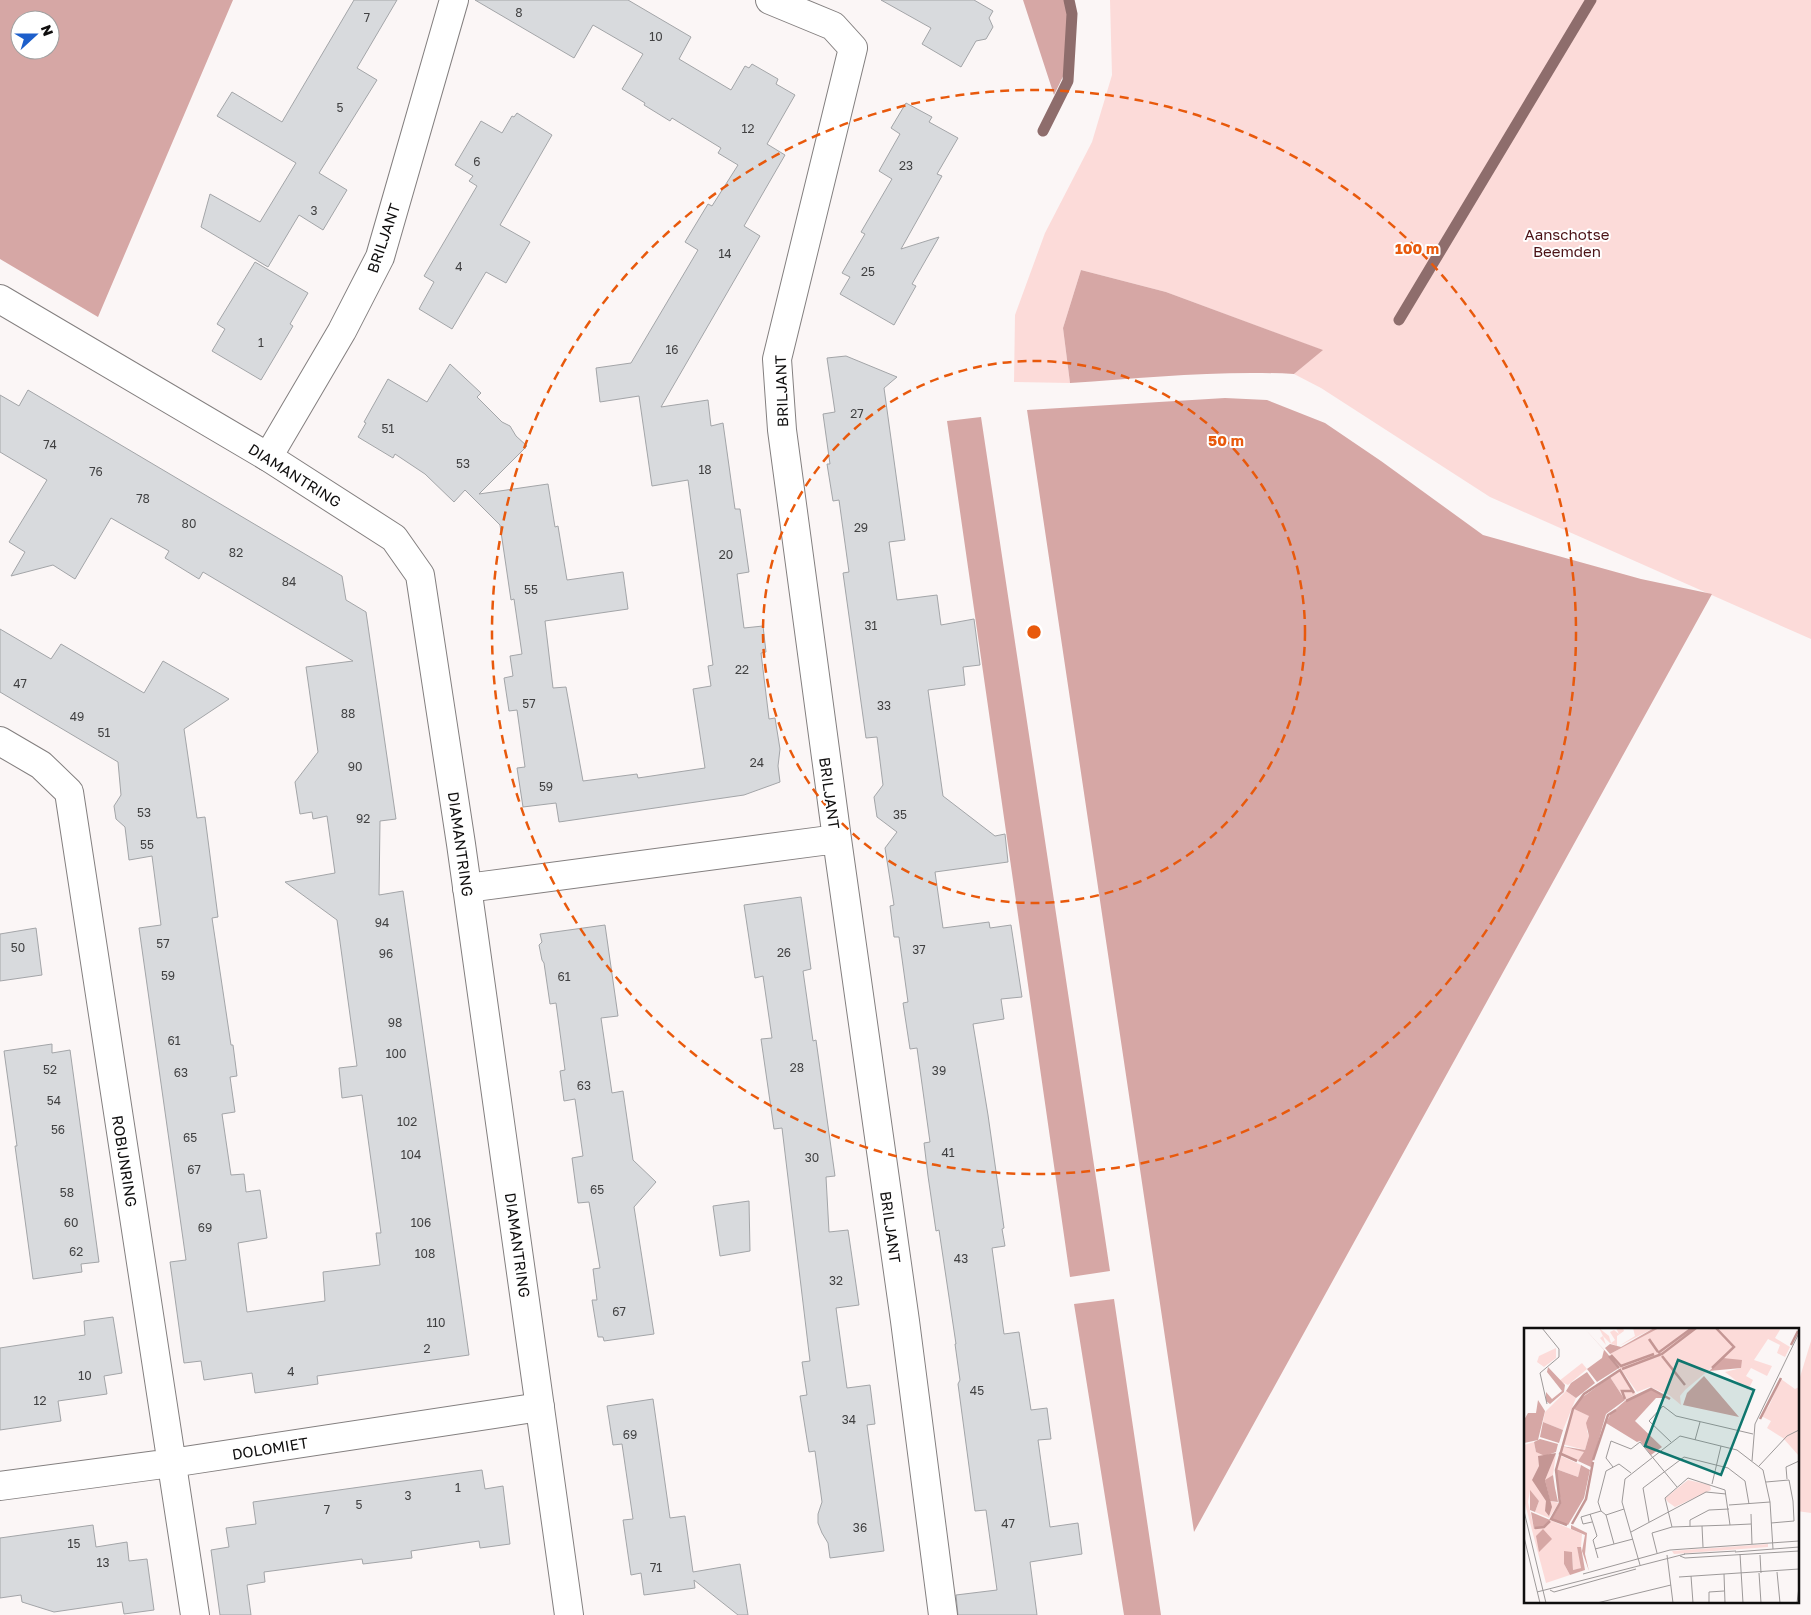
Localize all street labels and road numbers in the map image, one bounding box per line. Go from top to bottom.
street label: BRILJANT [363,201,403,275]
street label: BRILJANT [771,355,791,427]
street label: DIAMANTRING [245,439,345,511]
street label: BRILJANT [816,756,844,830]
street label: DIAMANTRING [445,790,477,898]
street label: ROBIJNRING [109,1114,141,1208]
street label: BRILJANT [877,1190,905,1264]
street label: DIAMANTRING [502,1191,534,1299]
street label: DOLOMIET [231,1433,309,1463]

